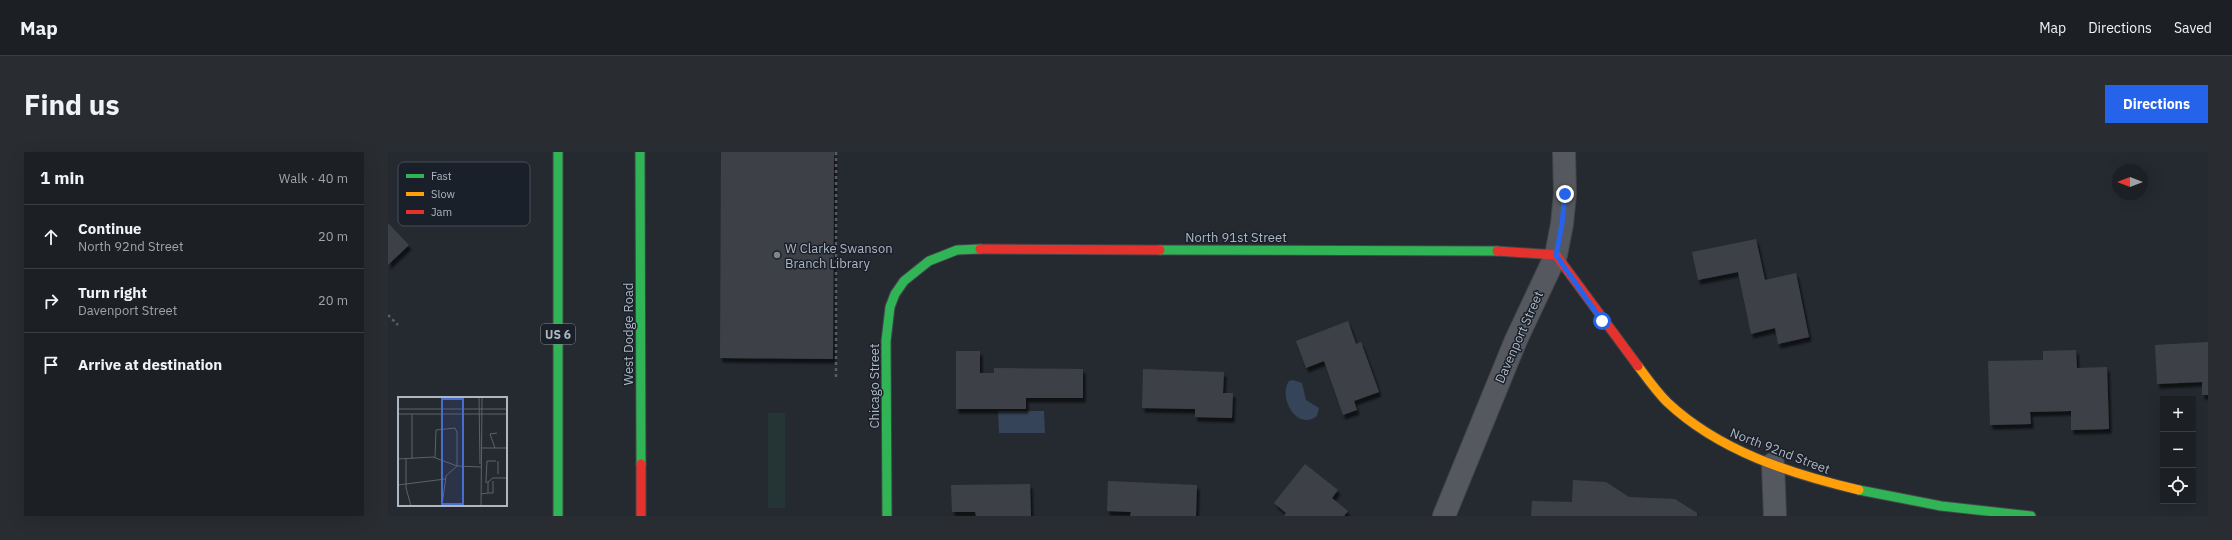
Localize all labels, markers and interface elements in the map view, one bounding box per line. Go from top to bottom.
text: Map [20,16,58,40]
text: Map [2039,19,2066,37]
text: Directions [2088,19,2152,37]
text: Saved [2174,19,2212,37]
button: Directions [2105,85,2208,123]
text: Find us [24,86,120,123]
legend [398,162,530,226]
north arrow [2112,164,2148,200]
text: 1 min [40,167,84,189]
text: Fast [431,169,452,183]
text: Walk · 40 m [279,170,348,187]
route end [1556,185,1574,203]
text: Slow [431,187,455,201]
text: Jam [431,205,452,219]
text: Continue [78,219,142,238]
icon: ahead [40,226,62,248]
text: 20 m [318,228,348,245]
street label: North 91st Street [1185,229,1287,246]
text: North 92nd Street [78,238,184,255]
place label: W Clarke Swanson Branch Library [785,240,893,272]
marker: W Clarke Swanson Branch Library [772,250,782,260]
text: Turn right [78,283,147,302]
street label: West Dodge Road [620,283,637,385]
street label: Davenport Street [1491,288,1547,386]
icon: right [40,290,62,312]
text: 20 m [318,292,348,309]
text: Davenport Street [78,302,177,319]
route start [1593,312,1611,330]
road number: US 6 [541,324,575,344]
street label: Chicago Street [866,344,883,428]
icon: arrive [40,354,62,376]
text: Arrive at destination [78,355,222,374]
map controls [2160,396,2196,504]
button: + [2160,396,2196,432]
inset map [398,397,507,506]
street label: North 92nd Street [1728,424,1832,478]
button: − [2160,432,2196,468]
button: locate [2160,468,2196,504]

